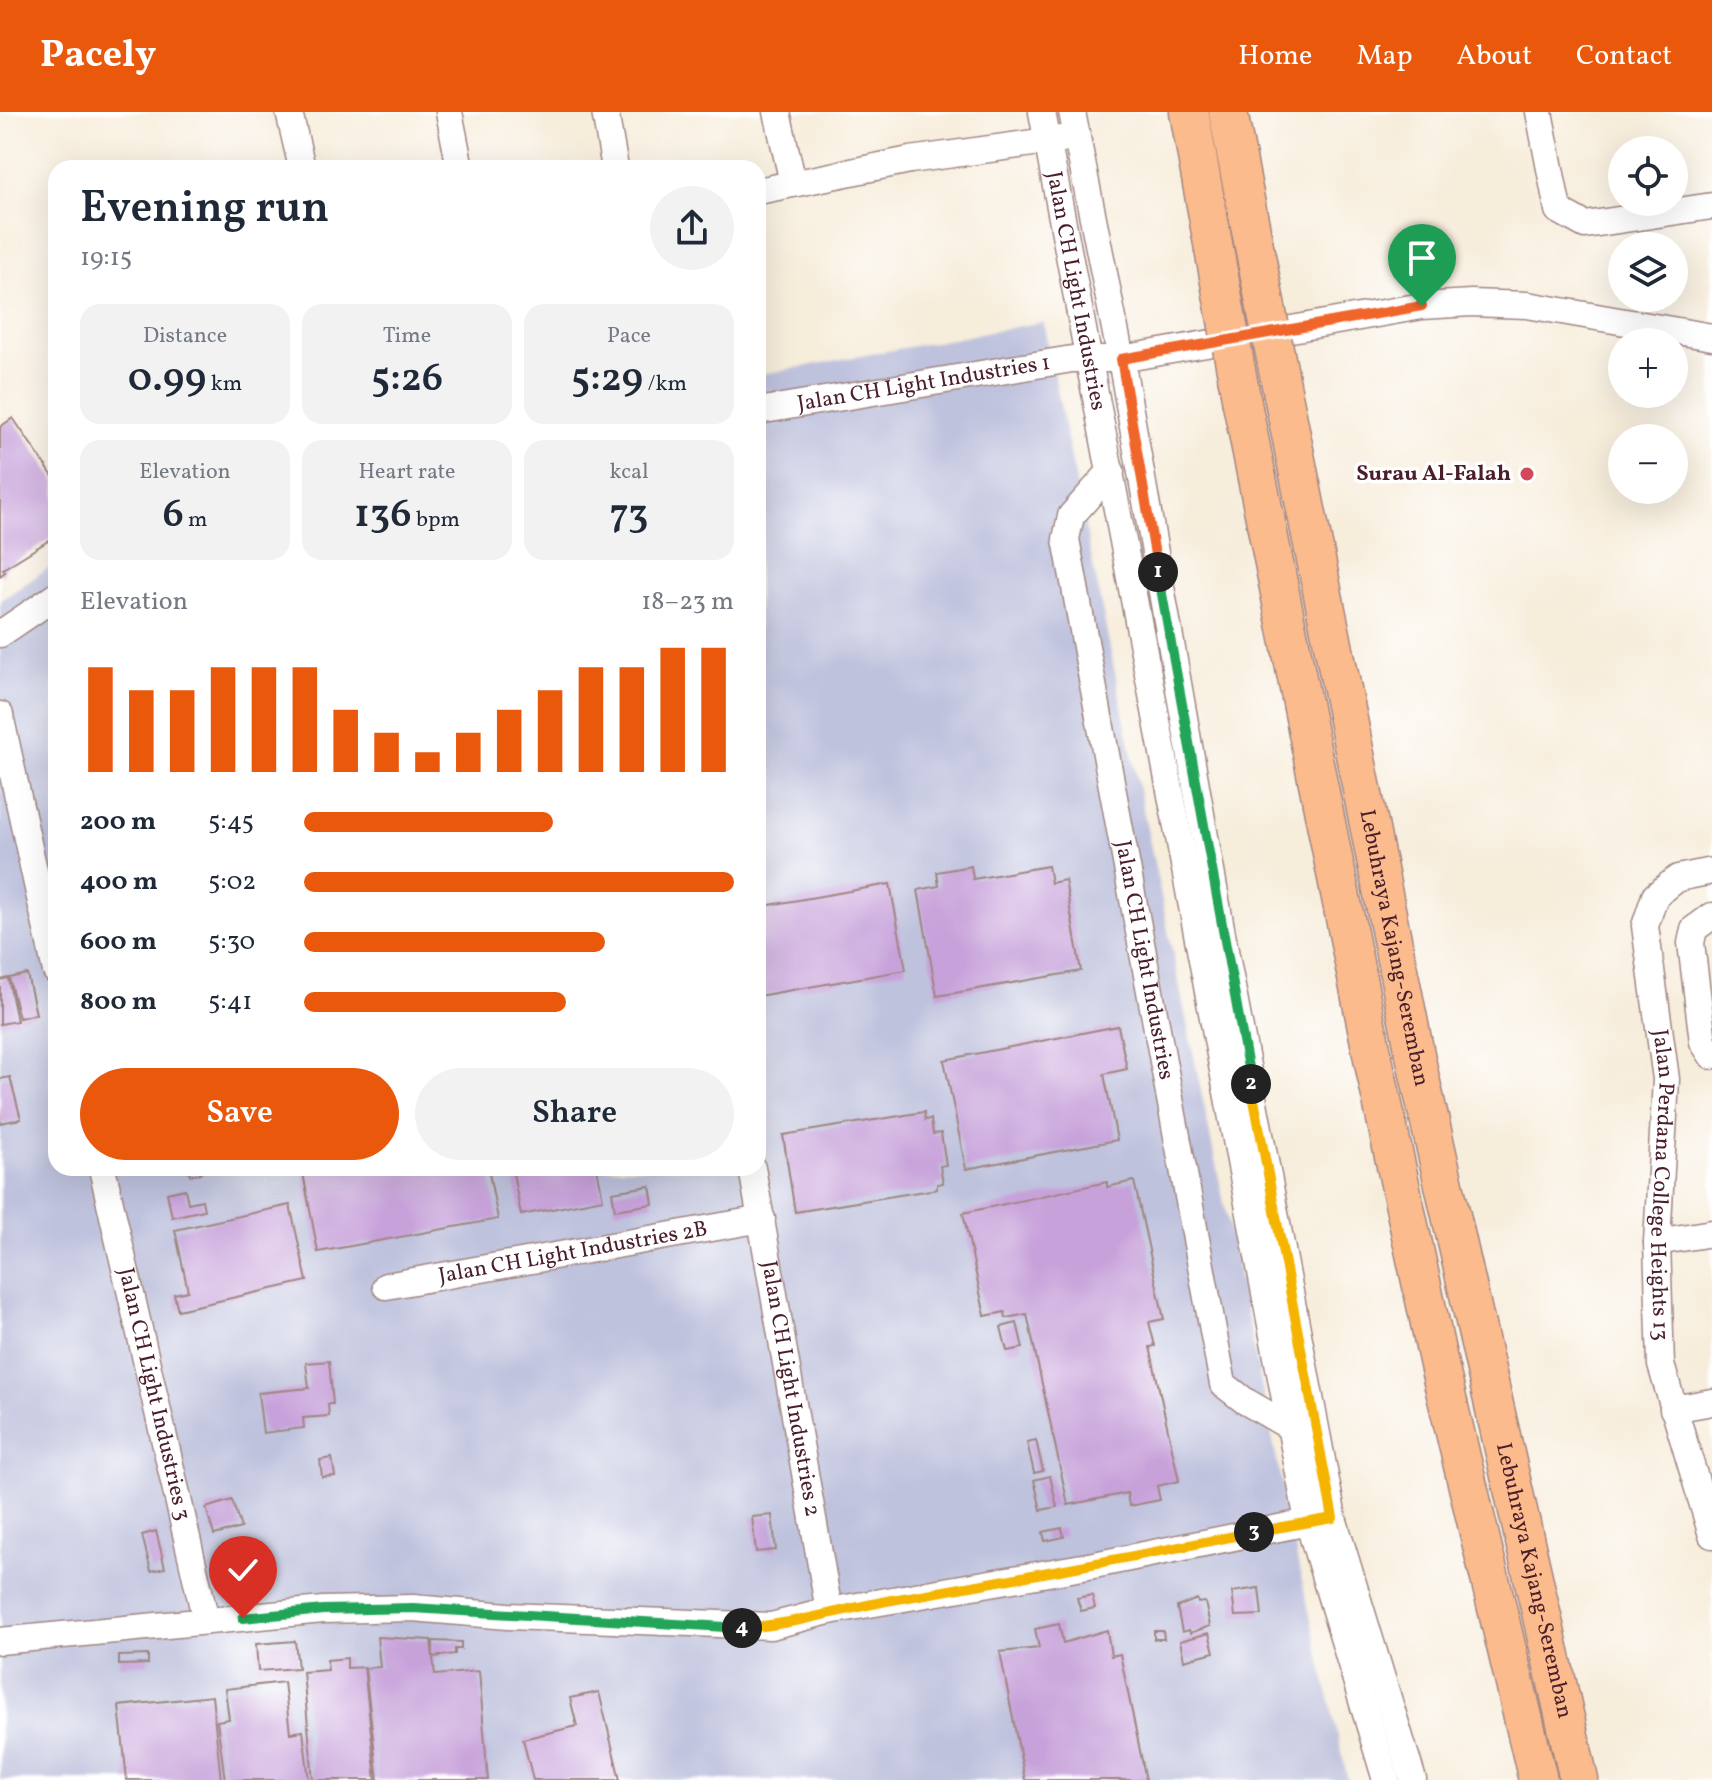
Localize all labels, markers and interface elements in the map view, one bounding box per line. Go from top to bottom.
text: Pacely [40,30,156,83]
text: Home [1238,37,1312,76]
text: Map [1356,37,1412,76]
text: About [1456,37,1532,76]
text: Contact [1576,37,1672,76]
map controls [1608,136,1688,504]
button: locate [1608,136,1688,216]
street label: Jalan CH Light Industries [1038,169,1114,413]
text: Evening run [80,179,329,240]
button: share [650,186,734,270]
pin [1388,224,1456,306]
button: layers [1608,232,1688,312]
icon: arrive [1400,236,1444,280]
text: 19:15 [80,240,132,276]
text: Distance [143,321,227,352]
text: Time [383,321,431,352]
text: Pace [607,321,651,352]
button: + [1608,328,1688,408]
street label: Jalan CH Light Industries 1 [795,347,1052,420]
text: 0.99 [128,352,206,408]
text: 5:26 [371,352,443,408]
text: 5:29 [571,352,643,408]
text: km [206,369,242,400]
text: /km [643,369,687,400]
button: − [1608,424,1688,504]
text: Elevation [139,457,231,488]
text: Heart rate [358,457,456,488]
text: kcal [609,457,649,488]
place label: Surau Al-Falah [1356,459,1511,490]
marker: Surau Al-Falah [1518,465,1536,483]
text: 6 [162,488,184,544]
text: 136 [354,488,412,544]
text: 73 [610,488,648,544]
text: m [184,505,208,536]
text: bpm [412,505,460,536]
pin: 1 [1138,552,1178,592]
text: 1 [1154,556,1162,587]
text: Elevation [80,584,188,620]
text: 18–23 m [641,584,734,620]
text: 200 m [80,804,156,840]
text: 5:45 [208,804,254,840]
street label: Lebuhraya Kajang-Seremban [1351,807,1437,1090]
street label: Jalan CH Light Industries [1107,838,1182,1082]
text: 400 m [80,864,158,900]
text: 5:02 [208,864,256,900]
text: 600 m [80,924,157,960]
text: 5:30 [208,924,255,960]
text: 800 m [80,984,157,1020]
text: 5:41 [208,984,252,1020]
street label: Jalan Perdana College Heights 13 [1641,1027,1682,1341]
pin: 2 [1231,1064,1271,1104]
button: Save [80,1068,399,1160]
button: Share [415,1068,734,1160]
text: 2 [1245,1068,1257,1099]
street label: Jalan CH Light Industries 2B [436,1213,710,1292]
street label: Jalan CH Light Industries 2 [753,1258,828,1519]
street label: Jalan CH Light Industries 3 [110,1265,198,1524]
street label: Lebuhraya Kajang-Seremban [1488,1440,1580,1721]
pin: 3 [1234,1512,1274,1552]
text: 3 [1248,1516,1260,1547]
pin [209,1536,277,1618]
icon: check [221,1548,265,1592]
pin: 4 [722,1608,762,1648]
text: 4 [735,1612,749,1643]

